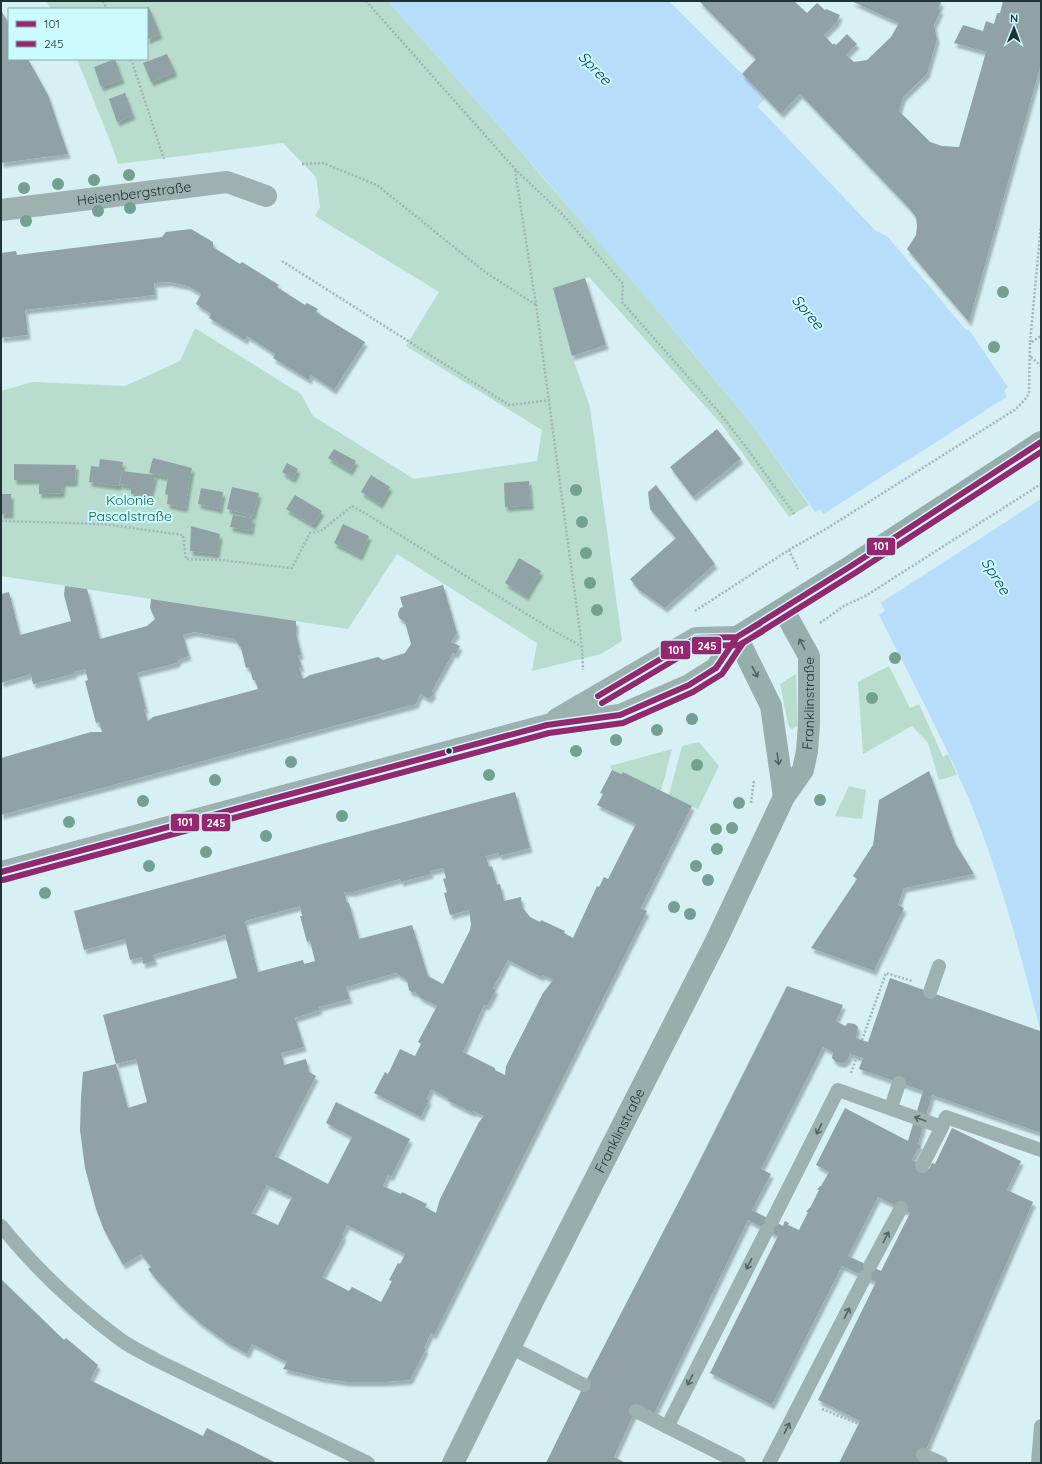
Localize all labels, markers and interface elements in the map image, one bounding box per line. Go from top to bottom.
legend [8,8,148,60]
north arrow [994,8,1034,48]
text: N [1010,11,1018,25]
text: 101 [44,16,60,31]
text: 245 [44,36,63,51]
water label: Spree [574,47,616,89]
street label: Heisenbergstraße [76,177,192,210]
water label: Spree [788,291,828,334]
park label: Kolonie Pascalstraße [88,491,172,525]
line badge: 101 [866,537,896,556]
text: 101 [873,539,889,553]
water label: Spree [977,554,1015,598]
line badge: 245 [691,636,722,655]
one-way arrow [798,638,805,650]
text: 245 [697,639,717,653]
line badge: 101 [660,640,691,660]
text: 101 [668,643,684,657]
street label: Franklinstraße [798,657,818,750]
one-way arrow [752,665,759,677]
unlabelled marker [444,746,454,756]
one-way arrow [774,752,782,765]
line badge: 101 [170,813,200,832]
line badge: 245 [201,813,231,832]
text: 101 [177,815,193,829]
text: 245 [206,816,226,830]
street label: Franklinstraße [591,1085,649,1176]
one-way arrow [915,1115,927,1123]
one-way arrow [814,1123,822,1135]
one-way arrow [882,1231,890,1243]
one-way arrow [745,1258,753,1270]
one-way arrow [843,1307,851,1319]
one-way arrow [686,1374,693,1386]
one-way arrow [784,1423,791,1435]

